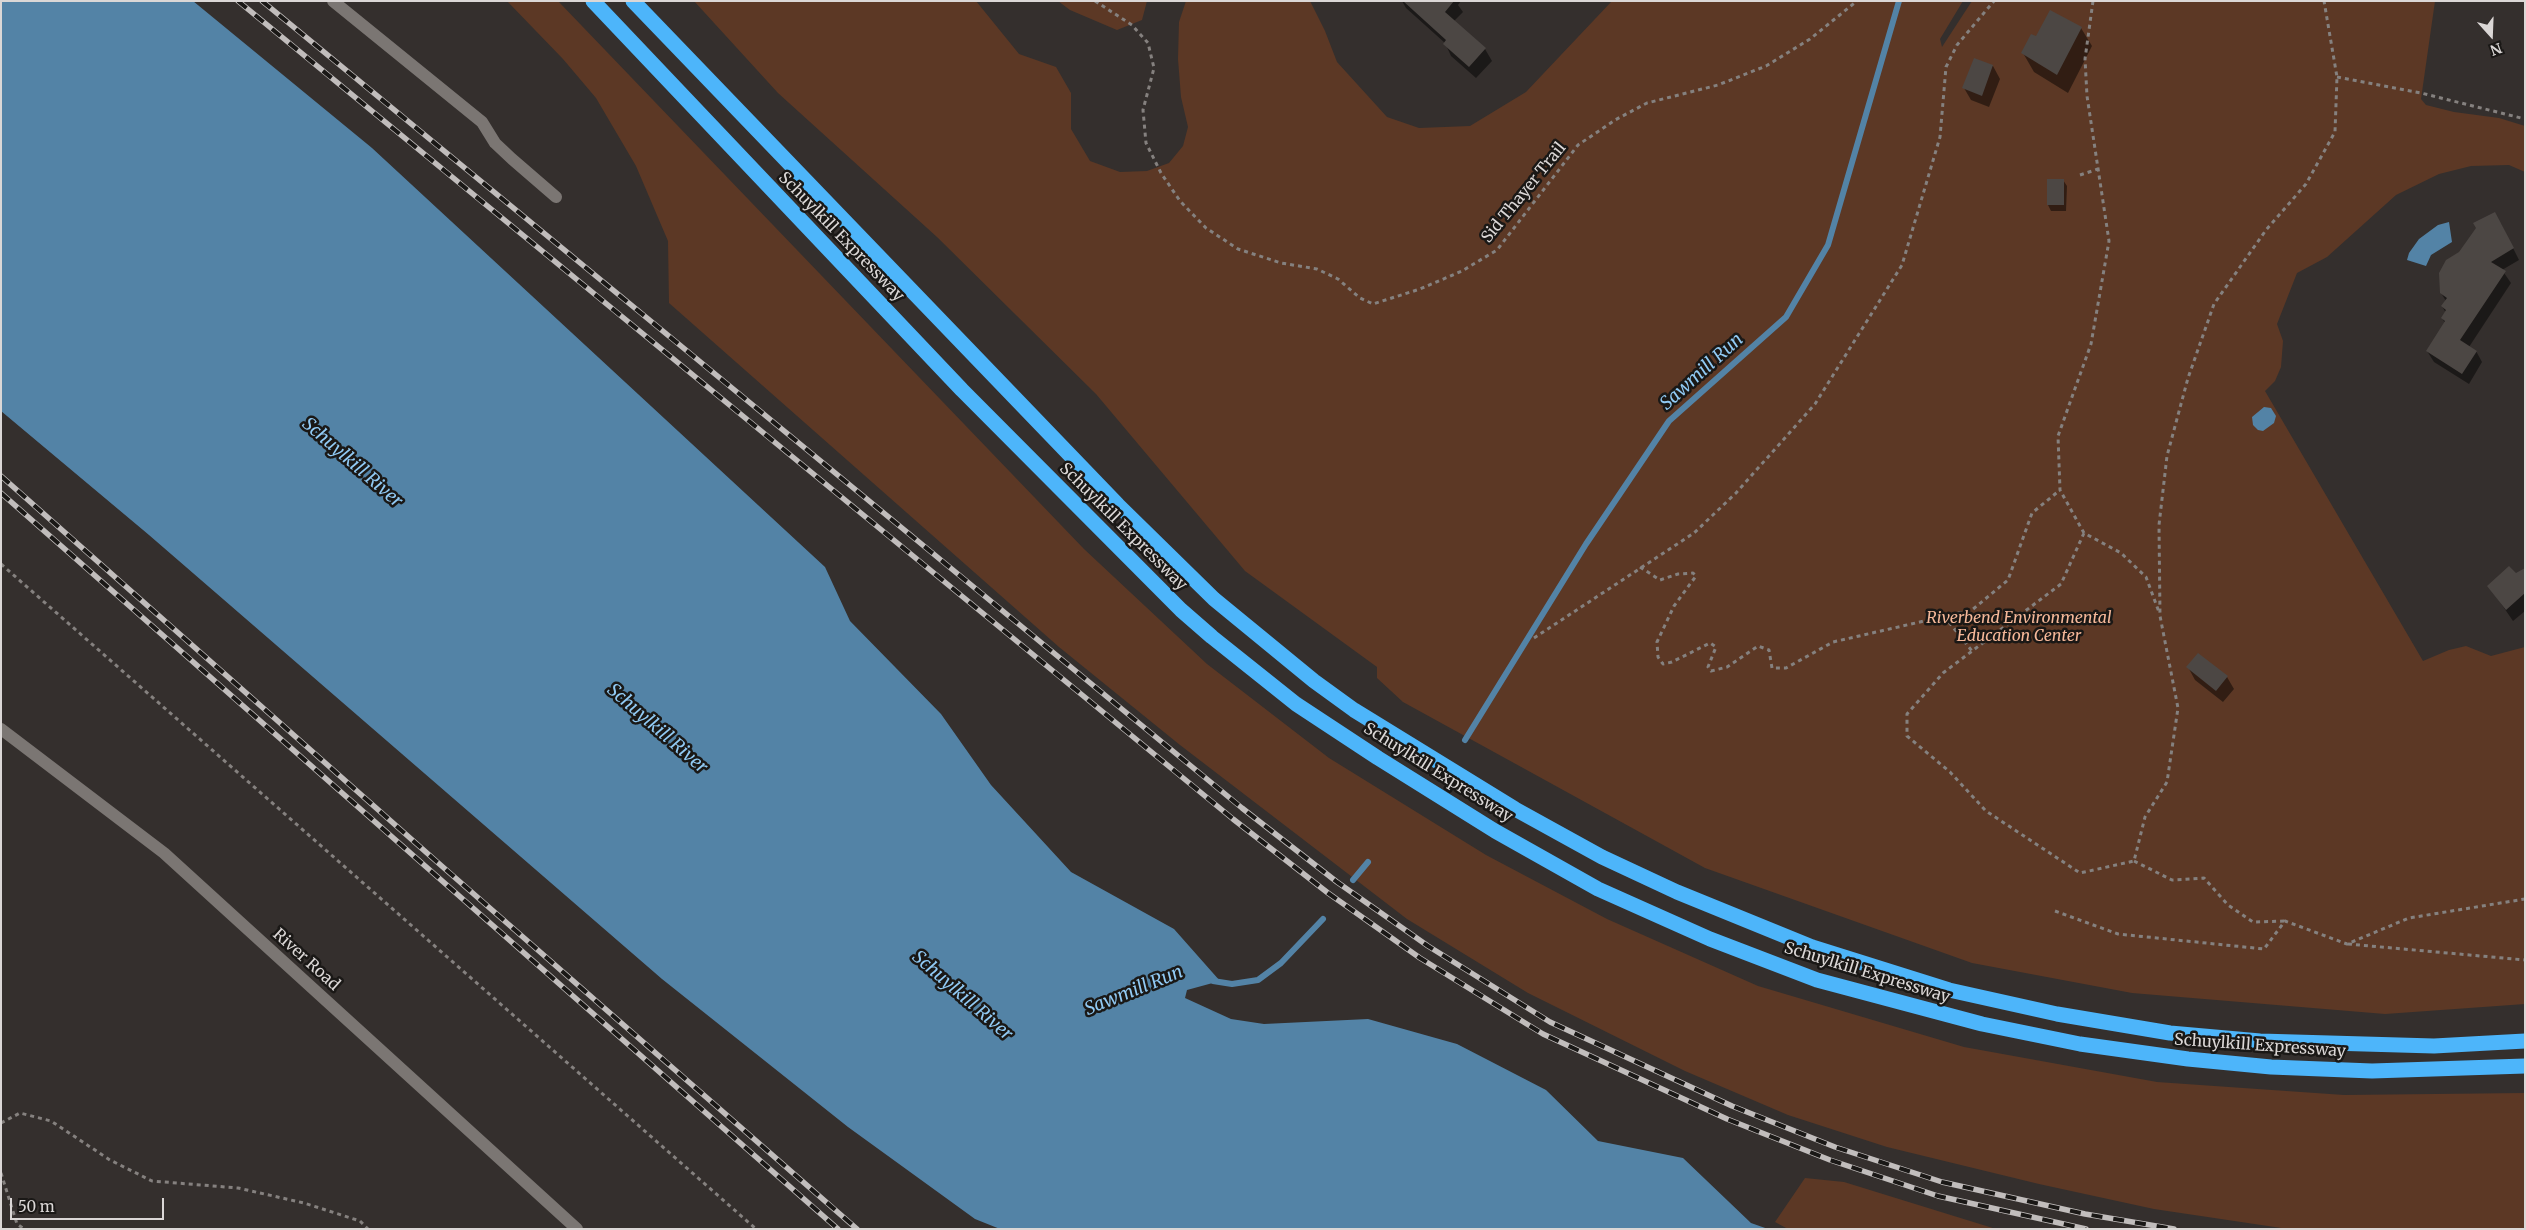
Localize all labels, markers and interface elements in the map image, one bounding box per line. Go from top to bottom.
north arrow [2466,10,2516,60]
text: N [2488,39,2504,59]
street label: Sid Thayer Trail [1478,139,1570,247]
street label: Schuylkill Expressway [774,168,908,306]
water label: Sawmill Run [1656,329,1748,415]
water label: Schuylkill River [297,414,407,512]
street label: Schuylkill Expressway [1055,459,1191,595]
park label: Riverbend Environmental Education Center [1926,608,2112,646]
water label: Schuylkill River [602,680,712,778]
street label: Schuylkill Expressway [1360,719,1516,827]
street label: River Road [269,925,343,995]
street label: Schuylkill Expressway [1782,939,1952,1007]
water label: Schuylkill River [907,947,1017,1045]
water label: Sawmill Run [1082,961,1186,1021]
street label: Schuylkill Expressway [2173,1030,2347,1062]
scale bar [12,1188,166,1220]
text: 50 m [18,1197,55,1216]

